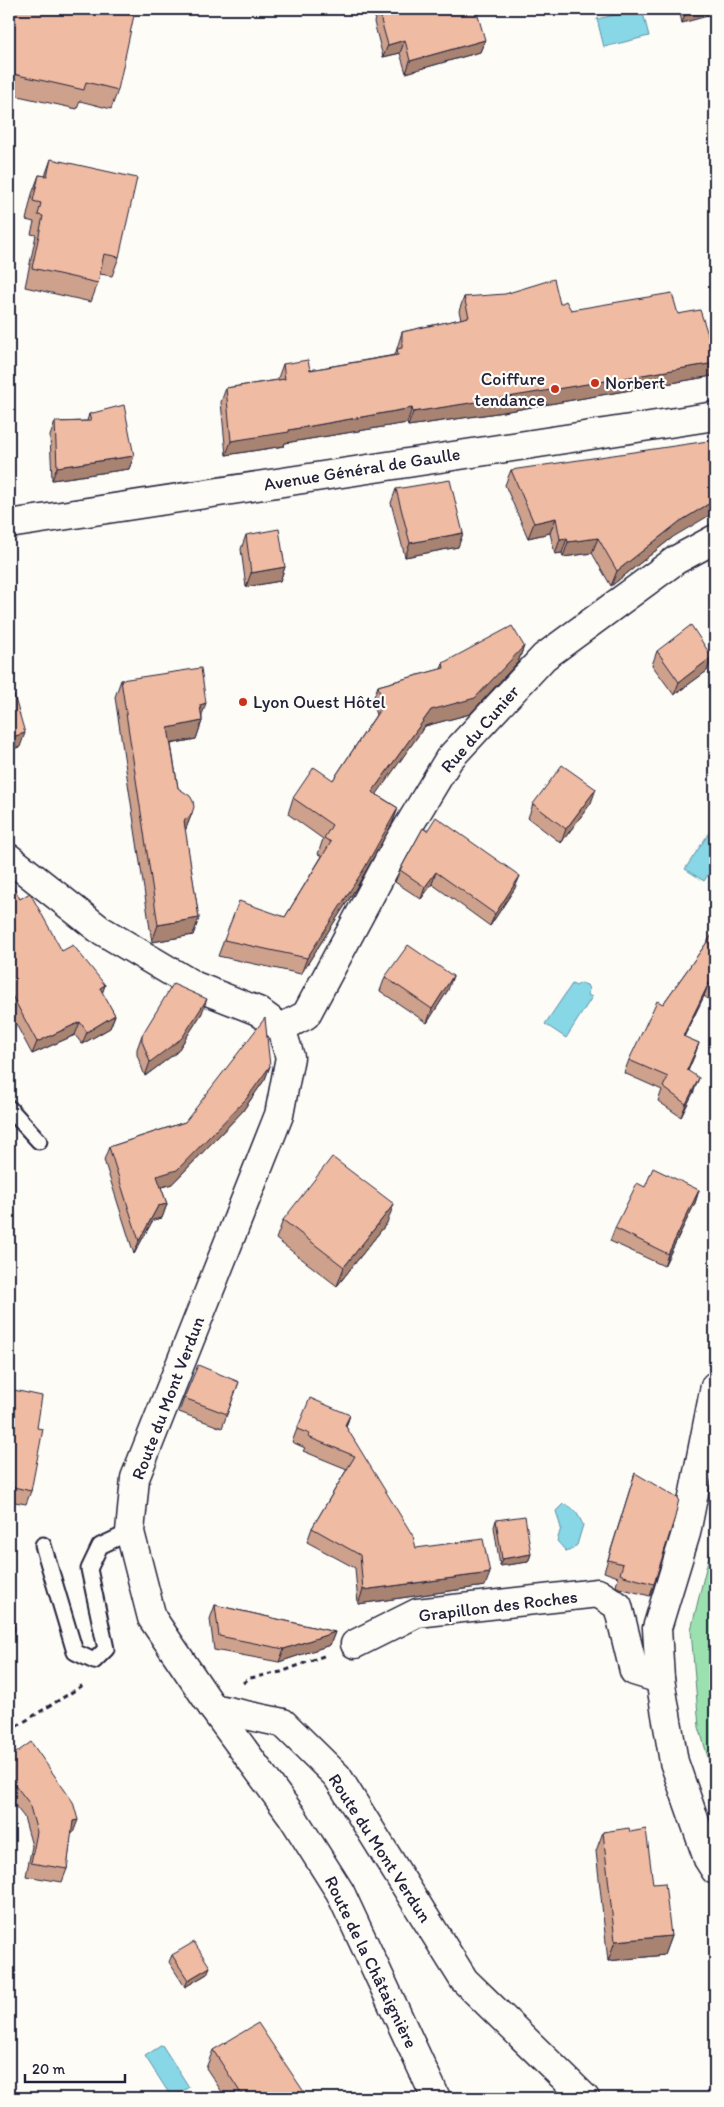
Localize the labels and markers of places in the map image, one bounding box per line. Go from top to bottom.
place label: Coiffure tendance [474,368,545,411]
place label: Norbert [605,372,666,394]
marker: Norbert [589,377,601,389]
marker: Coiffure tendance [549,383,561,395]
place label: Lyon Ouest Hôtel [253,691,386,713]
marker: Lyon Ouest Hôtel [237,696,249,708]

